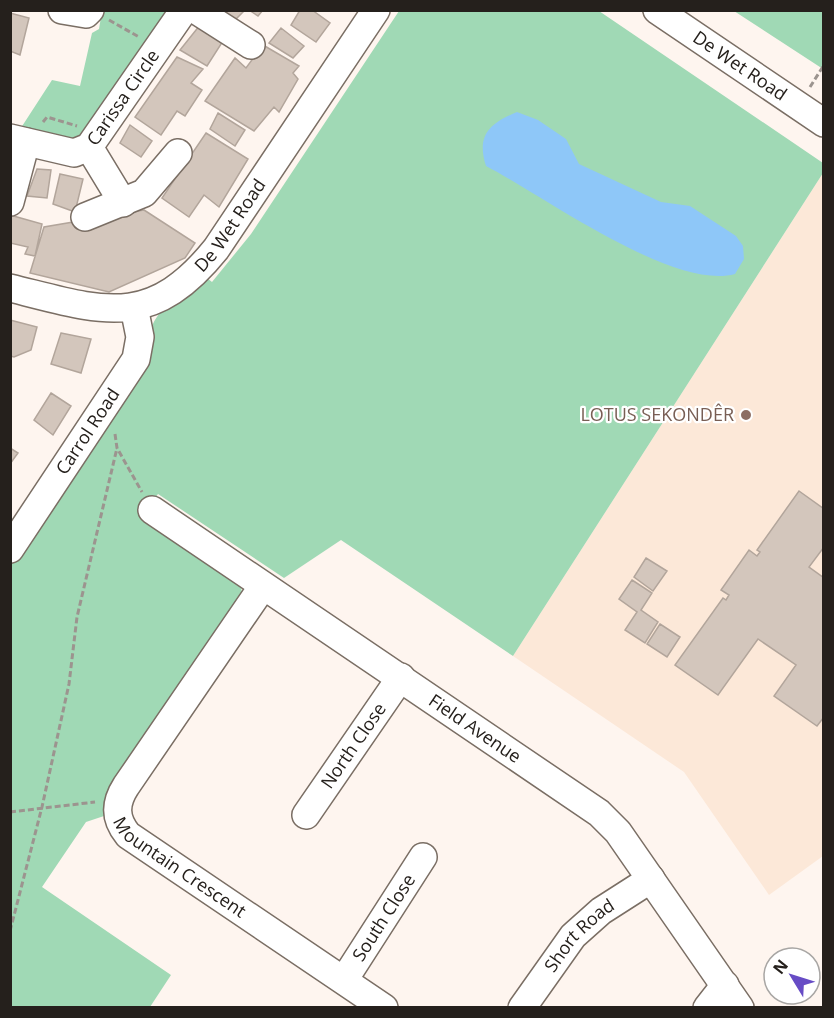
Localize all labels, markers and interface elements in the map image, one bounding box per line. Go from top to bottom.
street label: De Wet Road [689,25,792,106]
street label: Carissa Circle [81,44,164,150]
street label: De Wet Road [189,174,271,277]
street label: Carrol Road [50,383,124,479]
place label: LOTUS SEKONDÊR [580,402,734,426]
marker: LOTUS SEKONDÊR [739,408,753,422]
street label: Field Avenue [424,688,526,768]
street label: North Close [315,698,391,793]
street label: Mountain Crescent [108,812,251,922]
street label: South Close [346,869,420,965]
street label: Short Road [538,893,619,976]
north arrow [762,946,822,1006]
text: N [768,955,793,979]

